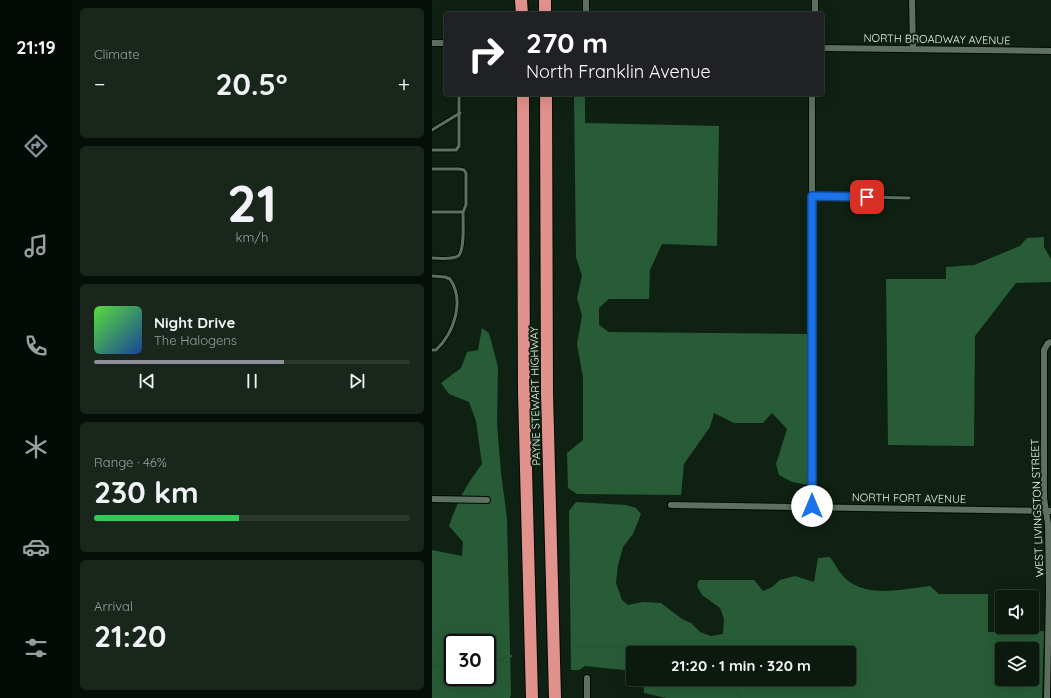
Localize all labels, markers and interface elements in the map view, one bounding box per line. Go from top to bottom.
text: 270 m [526,25,608,60]
icon: right [460,28,512,80]
street label: NORTH BROADWAY AVENUE [863,31,1011,47]
text: 21:19 [16,36,56,59]
text: Climate [94,46,140,62]
text: North Franklin Avenue [526,60,711,83]
text: 20.5° [216,65,288,103]
text: − [94,70,105,98]
text: + [398,70,410,98]
icon: directions [22,132,50,160]
text: 21 [227,170,277,235]
pin [850,180,884,214]
icon: arrive [856,186,878,208]
text: km/h [236,229,268,245]
icon: music [22,232,50,260]
text: Night Drive [154,313,235,332]
street label: PAYNE STEWART HIGHWAY [527,326,543,466]
icon: phone [22,332,50,360]
text: The Halogens [154,332,237,348]
icon: previous [136,370,158,392]
icon: pause [241,370,263,392]
icon: next [346,370,368,392]
icon: climate [22,433,50,461]
street label: WEST LIVINGSTON STREET [1028,438,1046,577]
text: Range · 46% [94,454,167,470]
text: 230 km [94,473,199,511]
position arrow [791,485,833,527]
street label: NORTH FORT AVENUE [852,490,966,506]
icon: car [22,533,50,561]
map controls [995,590,1039,686]
button: sound [995,590,1039,634]
text: Arrival [94,598,133,614]
text: 21:20 [94,617,166,655]
icon: filters [22,634,50,662]
speed limit sign: 30 [444,634,496,686]
button: layers [995,642,1039,686]
text: 21:20 · 1 min · 320 m [671,656,811,675]

